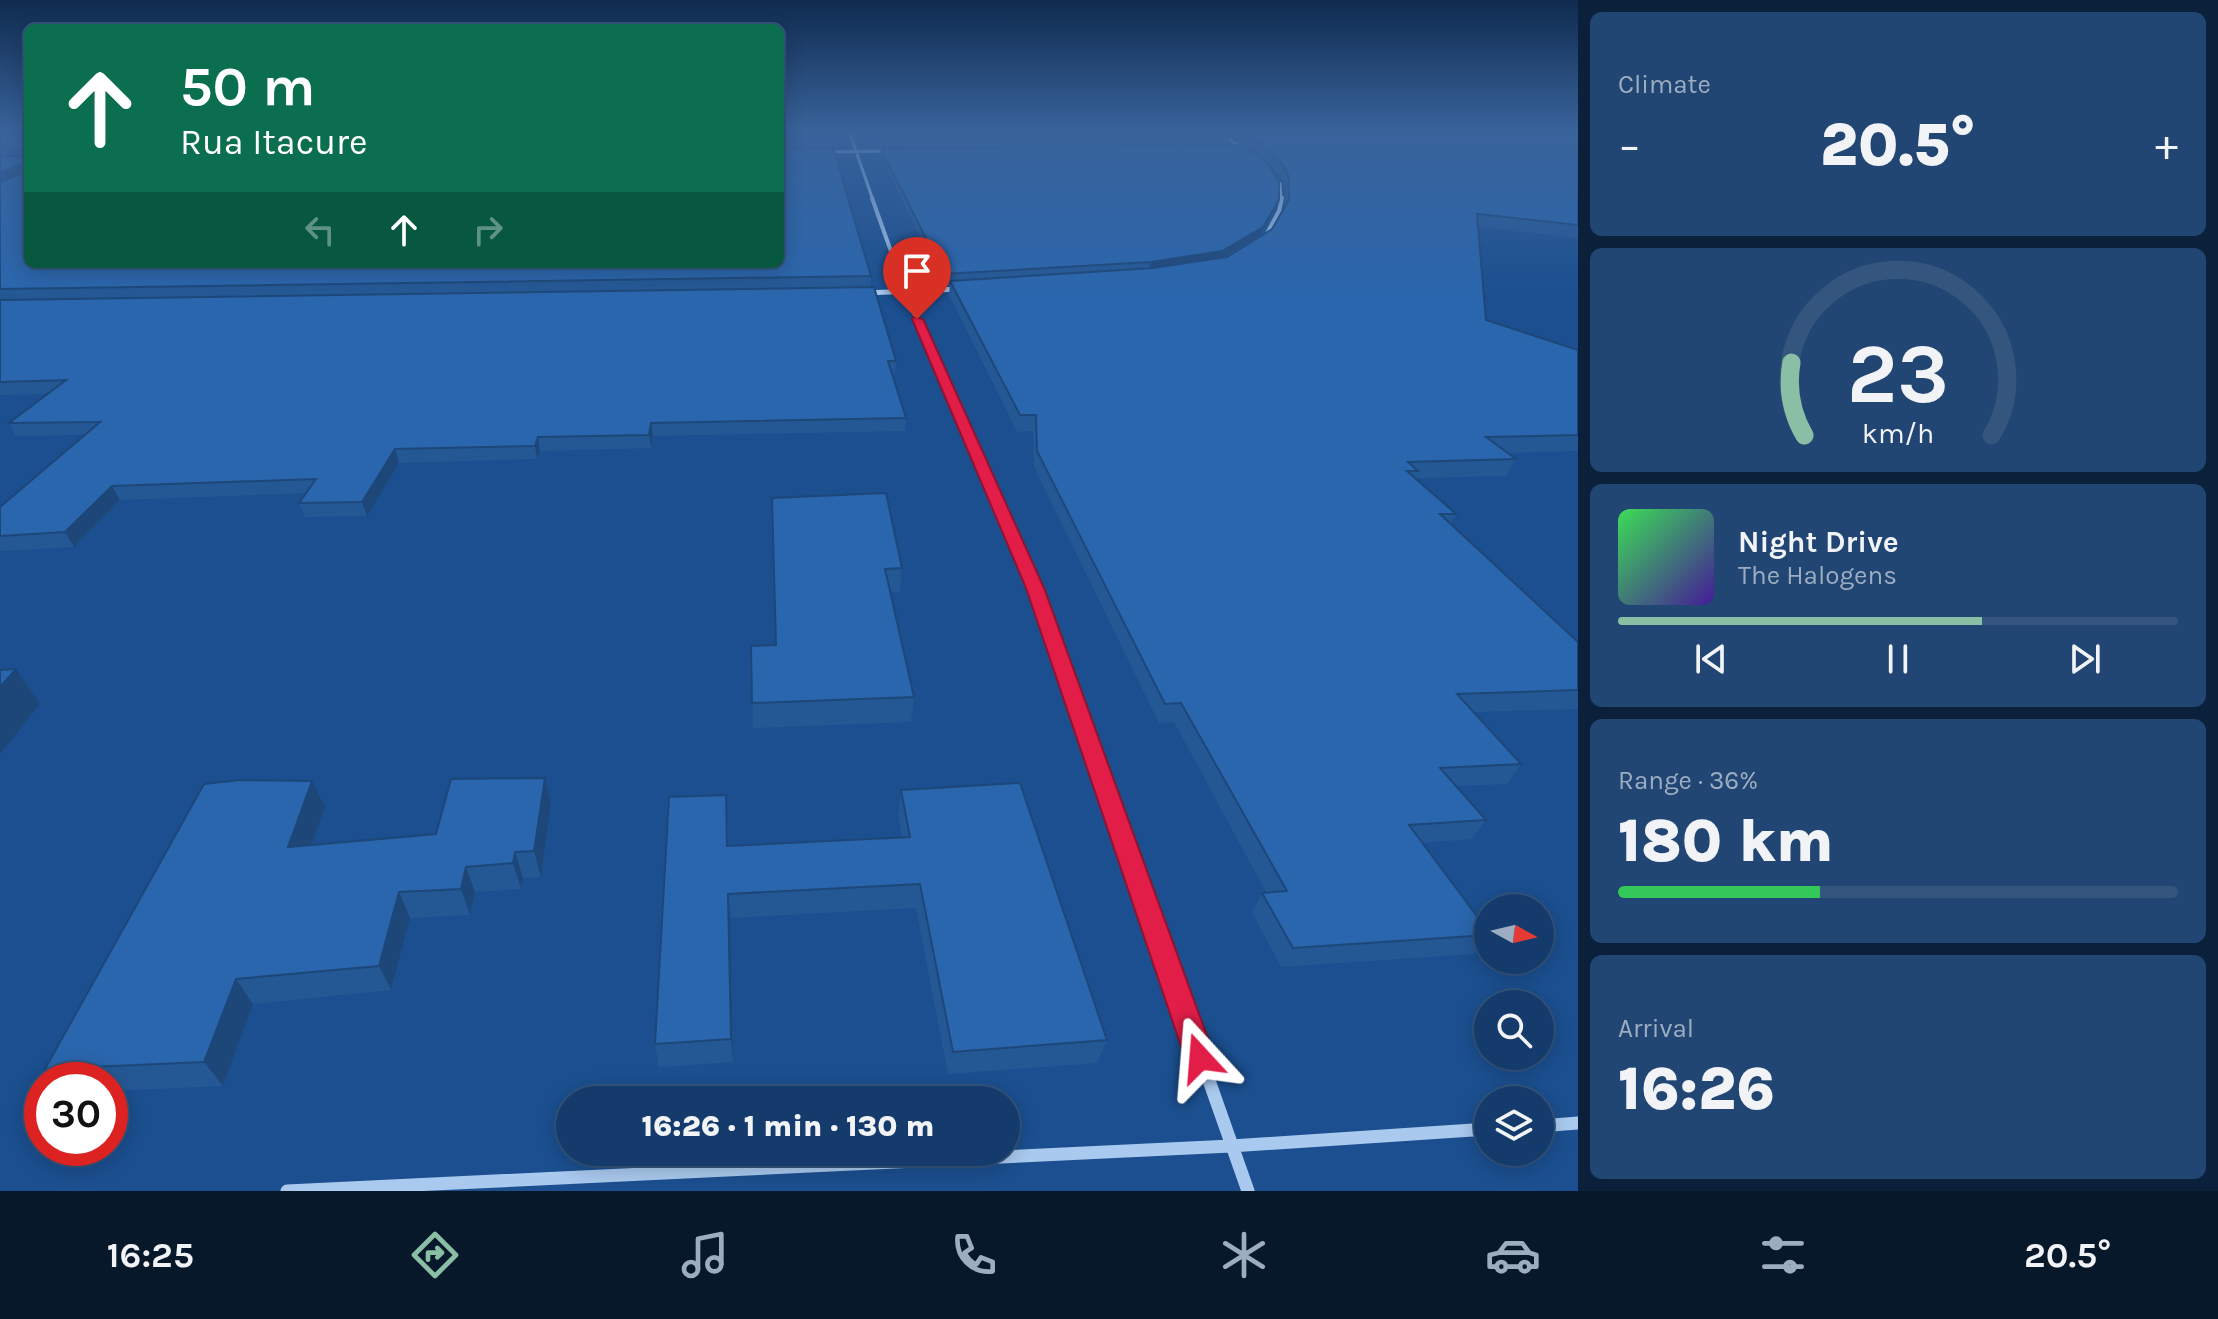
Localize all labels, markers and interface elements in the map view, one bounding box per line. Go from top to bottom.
text: 50 m [180,54,315,119]
icon: ahead [48,56,152,160]
text: Climate [1618,69,1711,100]
text: 20.5° [1820,110,1976,180]
text: − [1618,120,1641,171]
text: + [2155,120,2178,171]
text: Rua Itacure [180,121,368,163]
icon: left [298,208,342,252]
icon: ahead [382,208,426,252]
icon: right [466,208,510,252]
pin [883,237,951,319]
icon: arrive [895,249,939,293]
text: 23 [1847,325,1949,422]
text: km/h [1862,417,1934,450]
text: Night Drive [1738,524,1899,560]
text: The Halogens [1738,560,1897,591]
icon: previous [1689,637,1733,681]
icon: pause [1876,637,1920,681]
icon: next [2063,637,2107,681]
text: Range · 36% [1618,765,1758,796]
text: 180 km [1618,806,1833,876]
north arrow [1474,894,1554,974]
map controls [1474,894,1554,1166]
button: search [1474,990,1554,1070]
text: Arrival [1618,1013,1694,1044]
position arrow [1158,1016,1242,1100]
text: 16:26 [1618,1054,1775,1124]
speed limit sign: 30 [24,1062,128,1166]
button: layers [1474,1086,1554,1166]
text: 16:26 · 1 min · 130 m [642,1108,934,1144]
icon: directions [407,1227,463,1283]
icon: music [677,1227,733,1283]
icon: phone [946,1227,1002,1283]
icon: climate [1216,1227,1272,1283]
icon: car [1485,1227,1541,1283]
icon: filters [1755,1227,1811,1283]
text: 16:25 [107,1234,194,1276]
text: 20.5° [2024,1234,2111,1276]

